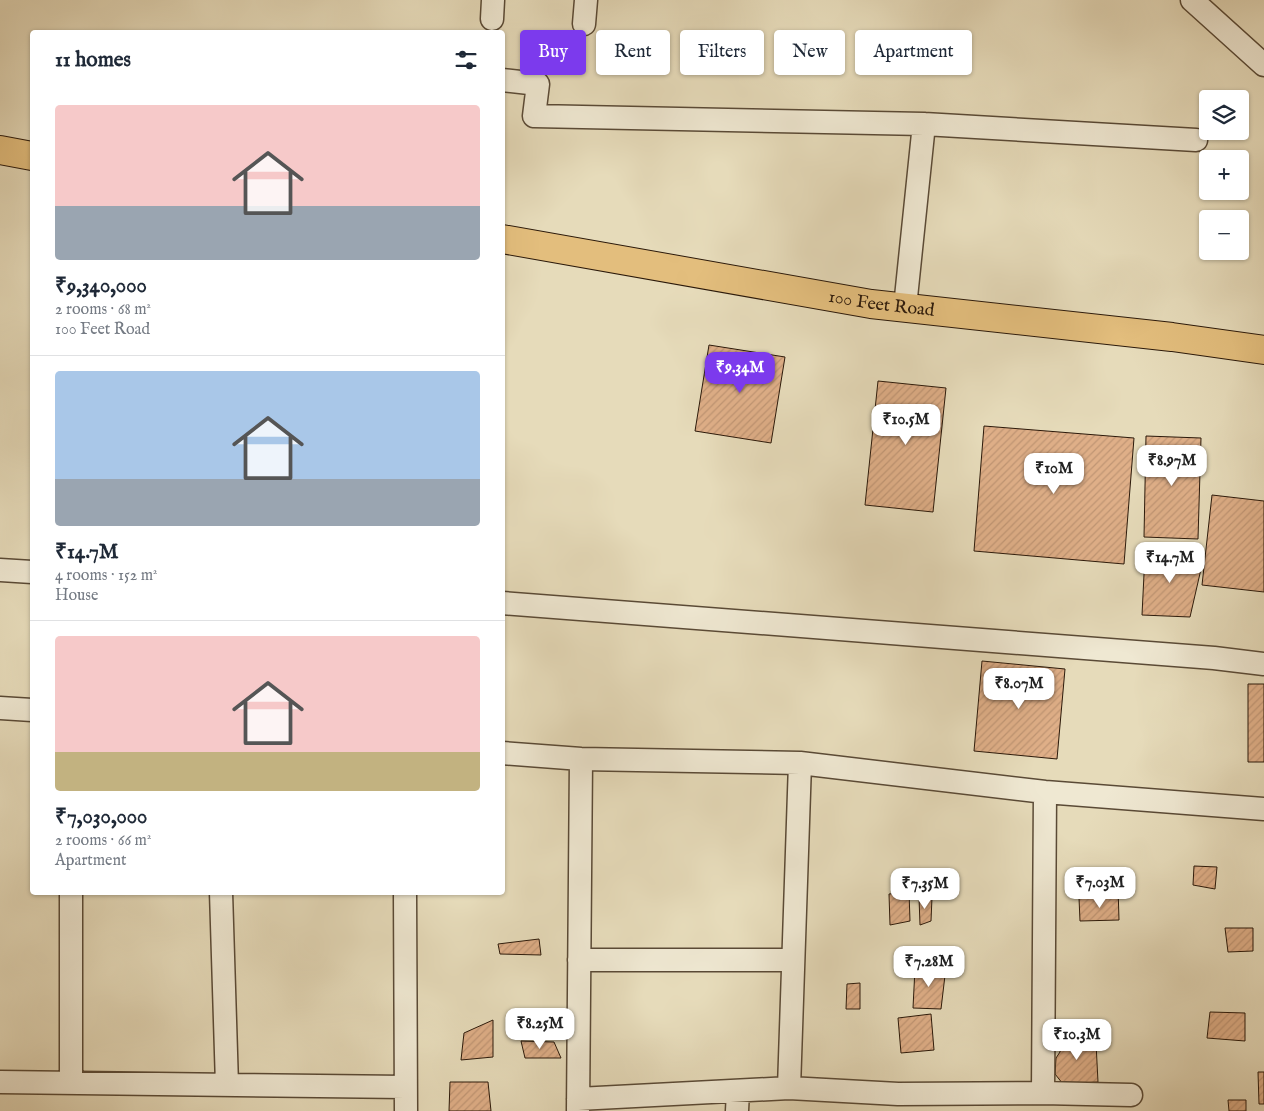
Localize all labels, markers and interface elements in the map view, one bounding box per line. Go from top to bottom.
chip: Buy [520,30,586,75]
chip: Rent [596,30,670,75]
chip: Filters [680,30,764,75]
chip: New [774,30,845,75]
chip: Apartment [855,30,972,75]
icon: filters [452,46,480,74]
text: 11 homes [55,47,131,74]
map controls [1199,90,1249,260]
button: layers [1199,90,1249,140]
icon: home [223,138,313,228]
button: + [1199,150,1249,200]
button: − [1199,210,1249,260]
text: ₹9,340,000 [55,273,147,300]
street label: 100 Feet Road [827,285,936,322]
text: 2 rooms · 68 m² [55,300,151,320]
text: 100 Feet Road [55,320,150,340]
pin: ₹9.34M [699,352,781,394]
text: ₹9.34M [716,358,764,378]
icon: home [223,403,313,493]
pin: ₹10.5M [865,404,947,446]
text: ₹10.5M [882,410,930,430]
pin: ₹8.97M [1131,444,1213,487]
text: ₹8.97M [1148,451,1196,471]
pin: ₹10M [1024,452,1084,495]
text: ₹10M [1035,459,1073,479]
text: ₹14.7M [55,539,119,566]
pin: ₹14.7M [1129,542,1211,584]
text: ₹14.7M [1146,548,1194,568]
text: 4 rooms · 152 m² [55,566,157,586]
text: House [55,586,98,606]
icon: home [223,668,313,758]
pin: ₹8.07M [978,668,1060,710]
text: ₹8.07M [994,674,1044,694]
text: ₹7,030,000 [55,804,147,831]
text: 2 rooms · 66 m² [55,831,151,851]
text: Apartment [55,851,126,871]
pin: ₹7.03M [1059,866,1141,909]
pin: ₹7.35M [884,868,966,910]
text: ₹7.03M [1076,873,1124,893]
text: ₹7.35M [902,874,948,894]
pin: ₹7.28M [888,946,970,988]
text: ₹7.28M [905,952,953,972]
pin: ₹8.25M [499,1008,581,1050]
text: ₹8.25M [516,1014,564,1034]
pin: ₹10.3M [1036,1018,1118,1061]
text: ₹10.3M [1053,1025,1101,1045]

